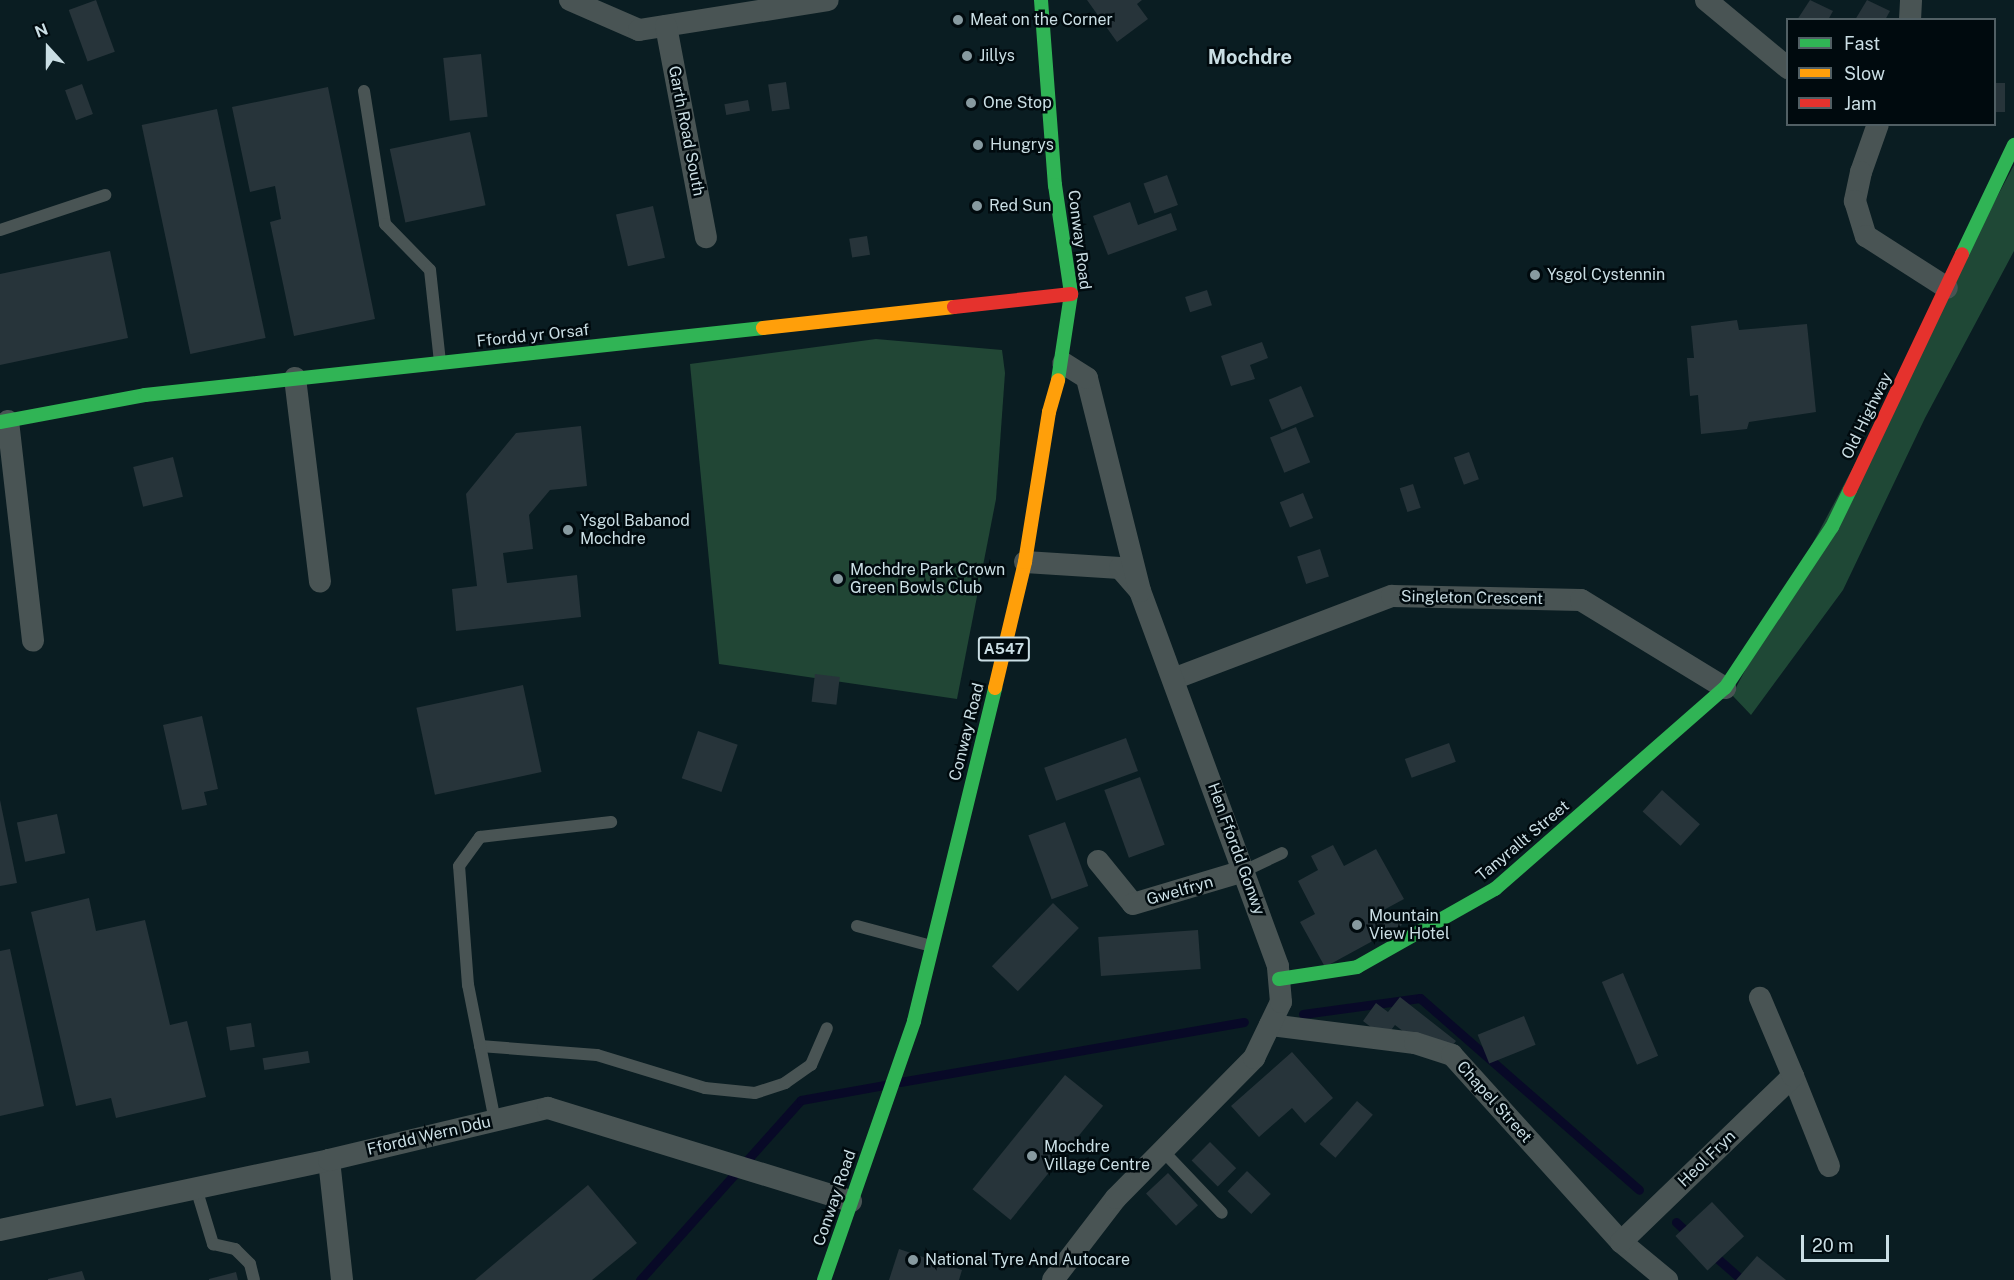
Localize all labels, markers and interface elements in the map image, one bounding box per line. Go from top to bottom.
place label: Meat on the Corner [970,10,1113,30]
marker: Meat on the Corner [951,13,965,27]
north arrow [18,18,78,78]
legend [1786,18,1996,126]
text: N [32,20,51,42]
text: Fast [1844,33,1880,54]
district label: Mochdre [1208,45,1292,69]
place label: Jillys [979,46,1015,66]
marker: Jillys [960,49,974,63]
text: Slow [1844,63,1885,84]
street label: Garth Road South [664,64,708,198]
place label: One Stop [983,93,1052,113]
text: Jam [1844,93,1877,114]
marker: One Stop [964,96,978,110]
place label: Hungrys [990,135,1054,155]
marker: Hungrys [971,138,985,152]
street label: Conway Road [1063,189,1095,291]
place label: Red Sun [989,196,1051,216]
marker: Red Sun [970,199,984,213]
place label: Ysgol Cystennin [1547,265,1665,285]
marker: Ysgol Cystennin [1528,268,1542,282]
street label: Ffordd yr Orsaf [476,321,590,351]
street label: Old Highway [1838,370,1896,462]
place label: Ysgol Babanod Mochdre [580,511,690,549]
marker: Ysgol Babanod Mochdre [561,523,575,537]
place label: Mochdre Park Crown Green Bowls Club [850,560,1005,598]
marker: Mochdre Park Crown Green Bowls Club [831,572,845,586]
street label: Singleton Crescent [1401,587,1543,609]
road number: A547 [977,637,1031,661]
street label: Conway Road [946,681,988,783]
street label: Hen Ffordd Gonwy [1203,780,1269,918]
street label: Tanyrallt Street [1473,797,1573,885]
street label: Gwelfryn [1145,872,1215,910]
place label: Mountain View Hotel [1369,906,1450,944]
marker: Mountain View Hotel [1350,918,1364,932]
street label: Chapel Street [1452,1057,1536,1147]
street label: Ffordd Wern Ddu [365,1112,493,1160]
street label: Heol Fryn [1674,1127,1740,1191]
place label: Mochdre Village Centre [1044,1137,1150,1175]
street label: Conway Road [810,1147,860,1249]
marker: Mochdre Village Centre [1025,1149,1039,1163]
scale bar [1804,1223,1892,1261]
text: 20 m [1812,1235,1854,1256]
place label: National Tyre And Autocare [925,1250,1130,1270]
marker: National Tyre And Autocare [906,1253,920,1267]

